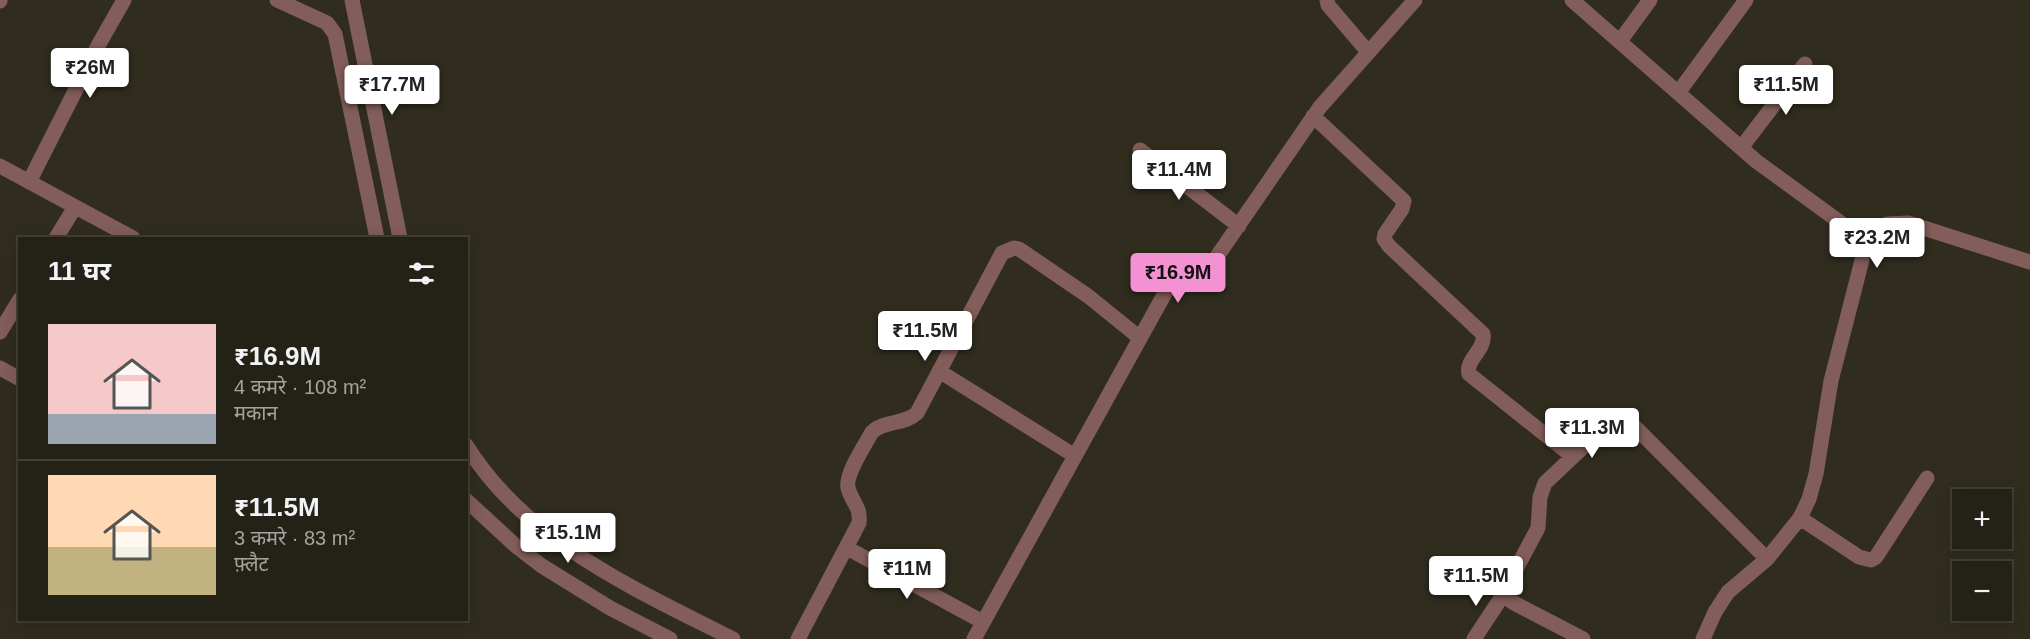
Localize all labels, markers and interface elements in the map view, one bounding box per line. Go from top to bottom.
pin: ₹26M [54,48,126,99]
text: ₹26M [65,56,115,78]
pin: ₹17.7M [343,65,441,116]
pin: ₹11.5M [1737,65,1835,116]
text: ₹17.7M [358,73,426,95]
text: ₹11.5M [1753,73,1819,95]
pin: ₹11.4M [1130,150,1228,201]
text: ₹11.4M [1146,158,1212,180]
pin: ₹23.2M [1828,218,1926,269]
text: ₹23.2M [1843,226,1911,248]
pin: ₹16.9M [1129,253,1227,304]
text: 11 घर [48,256,111,286]
icon: filters [405,257,438,290]
text: ₹16.9M [1144,261,1212,283]
pin: ₹11.5M [876,311,974,362]
text: ₹11.5M [892,319,958,341]
text: ₹16.9M [234,341,321,371]
icon: home [96,348,168,420]
text: 4 कमरे · 108 m² [234,376,366,398]
text: मकान [234,402,278,424]
pin: ₹11.3M [1543,408,1641,459]
text: ₹11.3M [1559,416,1625,438]
map controls [1952,489,2012,621]
button: + [1952,489,2012,549]
text: ₹11.5M [234,492,320,522]
icon: home [96,499,168,571]
pin: ₹15.1M [519,513,617,564]
text: ₹15.1M [534,521,602,543]
text: 3 कमरे · 83 m² [234,527,355,549]
pin: ₹11M [871,549,943,600]
text: फ़्लैट [234,553,269,575]
pin: ₹11.5M [1427,556,1525,607]
text: ₹11M [882,557,932,579]
button: − [1952,561,2012,621]
text: ₹11.5M [1443,564,1509,586]

